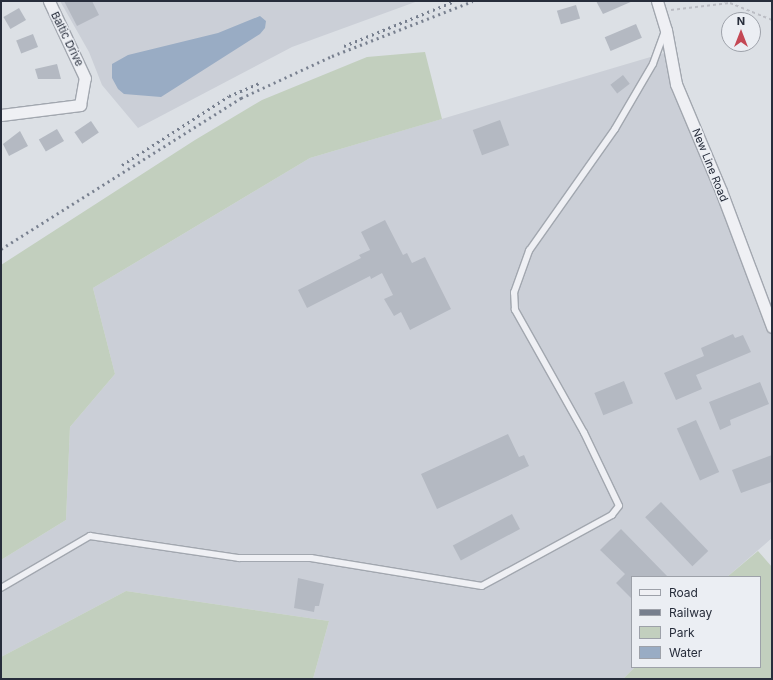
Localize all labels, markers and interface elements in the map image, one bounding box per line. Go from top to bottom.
street label: Baltic Drive [48,10,86,68]
north arrow [721,12,761,52]
text: N [737,14,745,28]
street label: New Line Road [689,126,731,204]
legend [631,576,761,668]
text: Road [669,585,698,600]
text: Railway [669,605,712,620]
text: Park [669,625,695,640]
text: Water [669,645,702,660]

